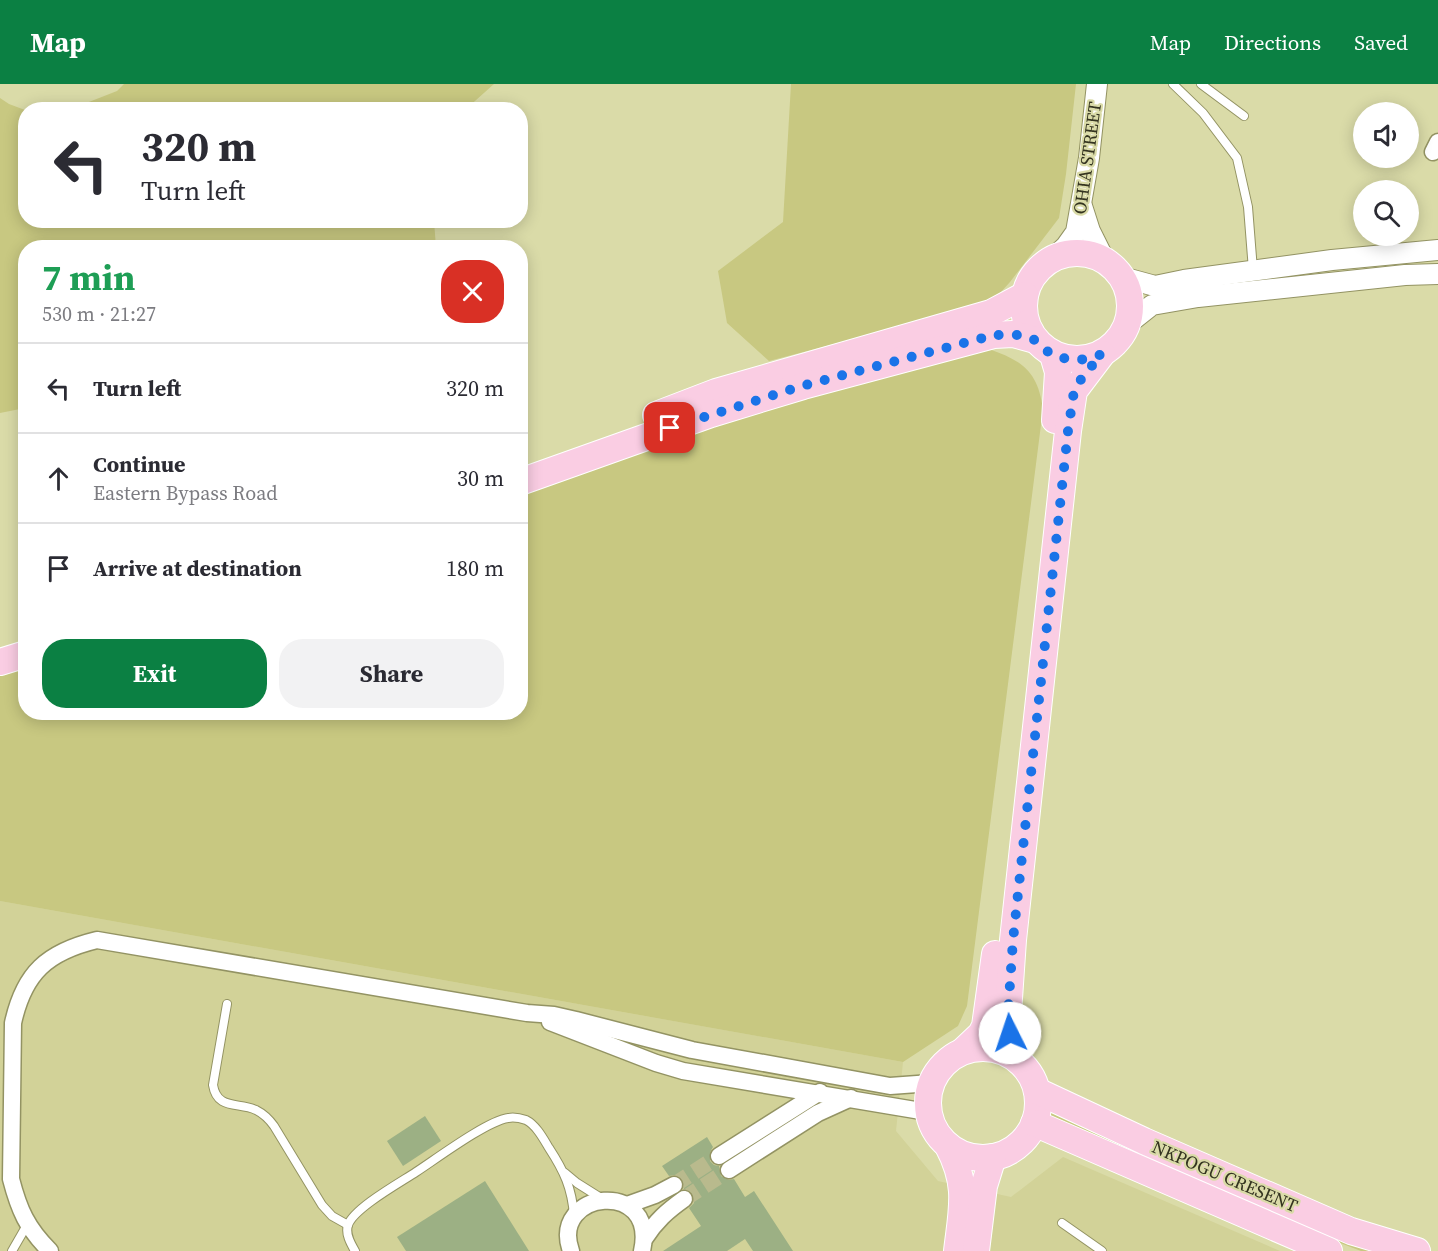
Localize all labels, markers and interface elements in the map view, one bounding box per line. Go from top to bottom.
text: Map [30,23,86,61]
text: Map [1150,28,1191,57]
text: Directions [1224,28,1321,57]
text: Saved [1354,28,1408,57]
street label: OHIA STREET [1067,100,1107,216]
map controls [1353,102,1419,246]
button: sound [1353,102,1419,168]
text: 320 m [141,117,256,175]
icon: left [42,126,120,204]
text: Turn left [141,172,245,209]
button: search [1353,180,1419,246]
text: 7 min [42,253,135,302]
button: close [441,260,504,323]
text: 530 m · 21:27 [42,300,156,328]
icon: left [42,372,75,405]
text: Turn left [93,373,181,403]
text: 320 m [446,373,504,403]
pin [644,402,695,453]
icon: arrive [653,411,686,444]
text: Continue [93,449,186,479]
icon: ahead [42,462,75,495]
text: 30 m [457,463,504,493]
text: Eastern Bypass Road [93,479,278,507]
icon: arrive [42,552,75,585]
text: Arrive at destination [93,553,302,583]
text: 180 m [446,553,504,583]
button: Exit [42,639,267,708]
button: Share [279,639,504,708]
position arrow [978,1001,1042,1065]
street label: NKPOGU CRESENT [1148,1134,1302,1218]

